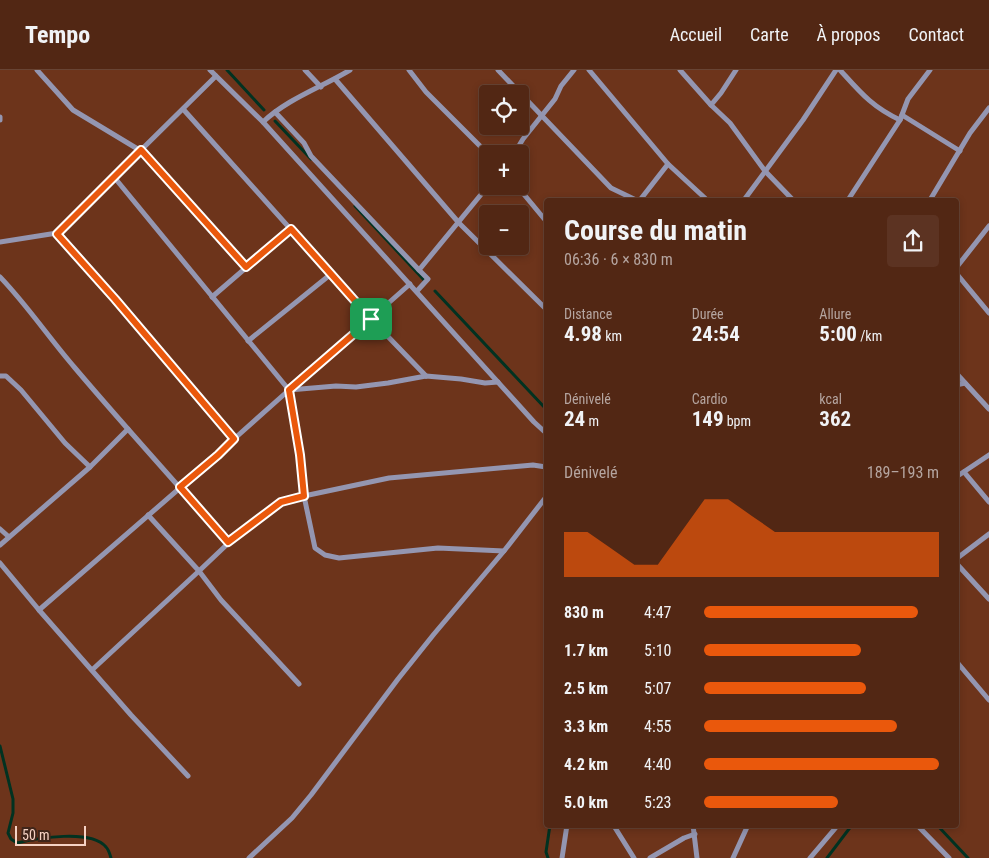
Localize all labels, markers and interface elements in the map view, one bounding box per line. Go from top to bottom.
text: Tempo [25,21,90,49]
text: Accueil [670,24,722,45]
text: Carte [750,24,789,45]
text: À propos [817,24,880,45]
text: Contact [908,24,964,45]
map controls [479,85,529,255]
button: locate [479,85,529,135]
button: + [479,145,529,195]
button: − [479,205,529,255]
text: Course du matin [564,214,747,247]
button: share [887,215,939,267]
text: 06:36 · 6 × 830 m [564,250,673,269]
pin [350,298,392,340]
icon: arrive [357,305,385,333]
text: Distance [564,306,612,322]
text: Durée [692,306,724,322]
text: Allure [819,306,851,322]
text: 4.98 [564,322,602,346]
text: 24:54 [692,322,740,346]
text: 5:00 [819,322,857,346]
text: km [602,328,622,344]
text: /km [857,328,882,344]
text: Dénivelé [564,391,611,407]
text: Cardio [692,391,728,407]
text: kcal [819,391,842,407]
text: 24 [564,407,585,431]
text: 149 [692,407,724,431]
text: 362 [819,407,851,431]
text: m [585,413,599,429]
text: bpm [724,413,751,429]
text: Dénivelé [564,463,617,482]
text: 189–193 m [867,463,939,482]
text: 830 m [564,603,604,622]
text: 4:47 [644,603,671,622]
text: 1.7 km [564,641,608,660]
text: 5:10 [644,641,671,660]
text: 2.5 km [564,679,608,698]
text: 5:07 [644,679,671,698]
text: 3.3 km [564,717,608,736]
text: 4:55 [644,717,671,736]
text: 4.2 km [564,755,608,774]
text: 4:40 [644,755,671,774]
text: 5.0 km [564,793,608,812]
text: 5:23 [644,793,671,812]
scale bar [15,823,86,846]
text: 50 m [22,827,50,843]

